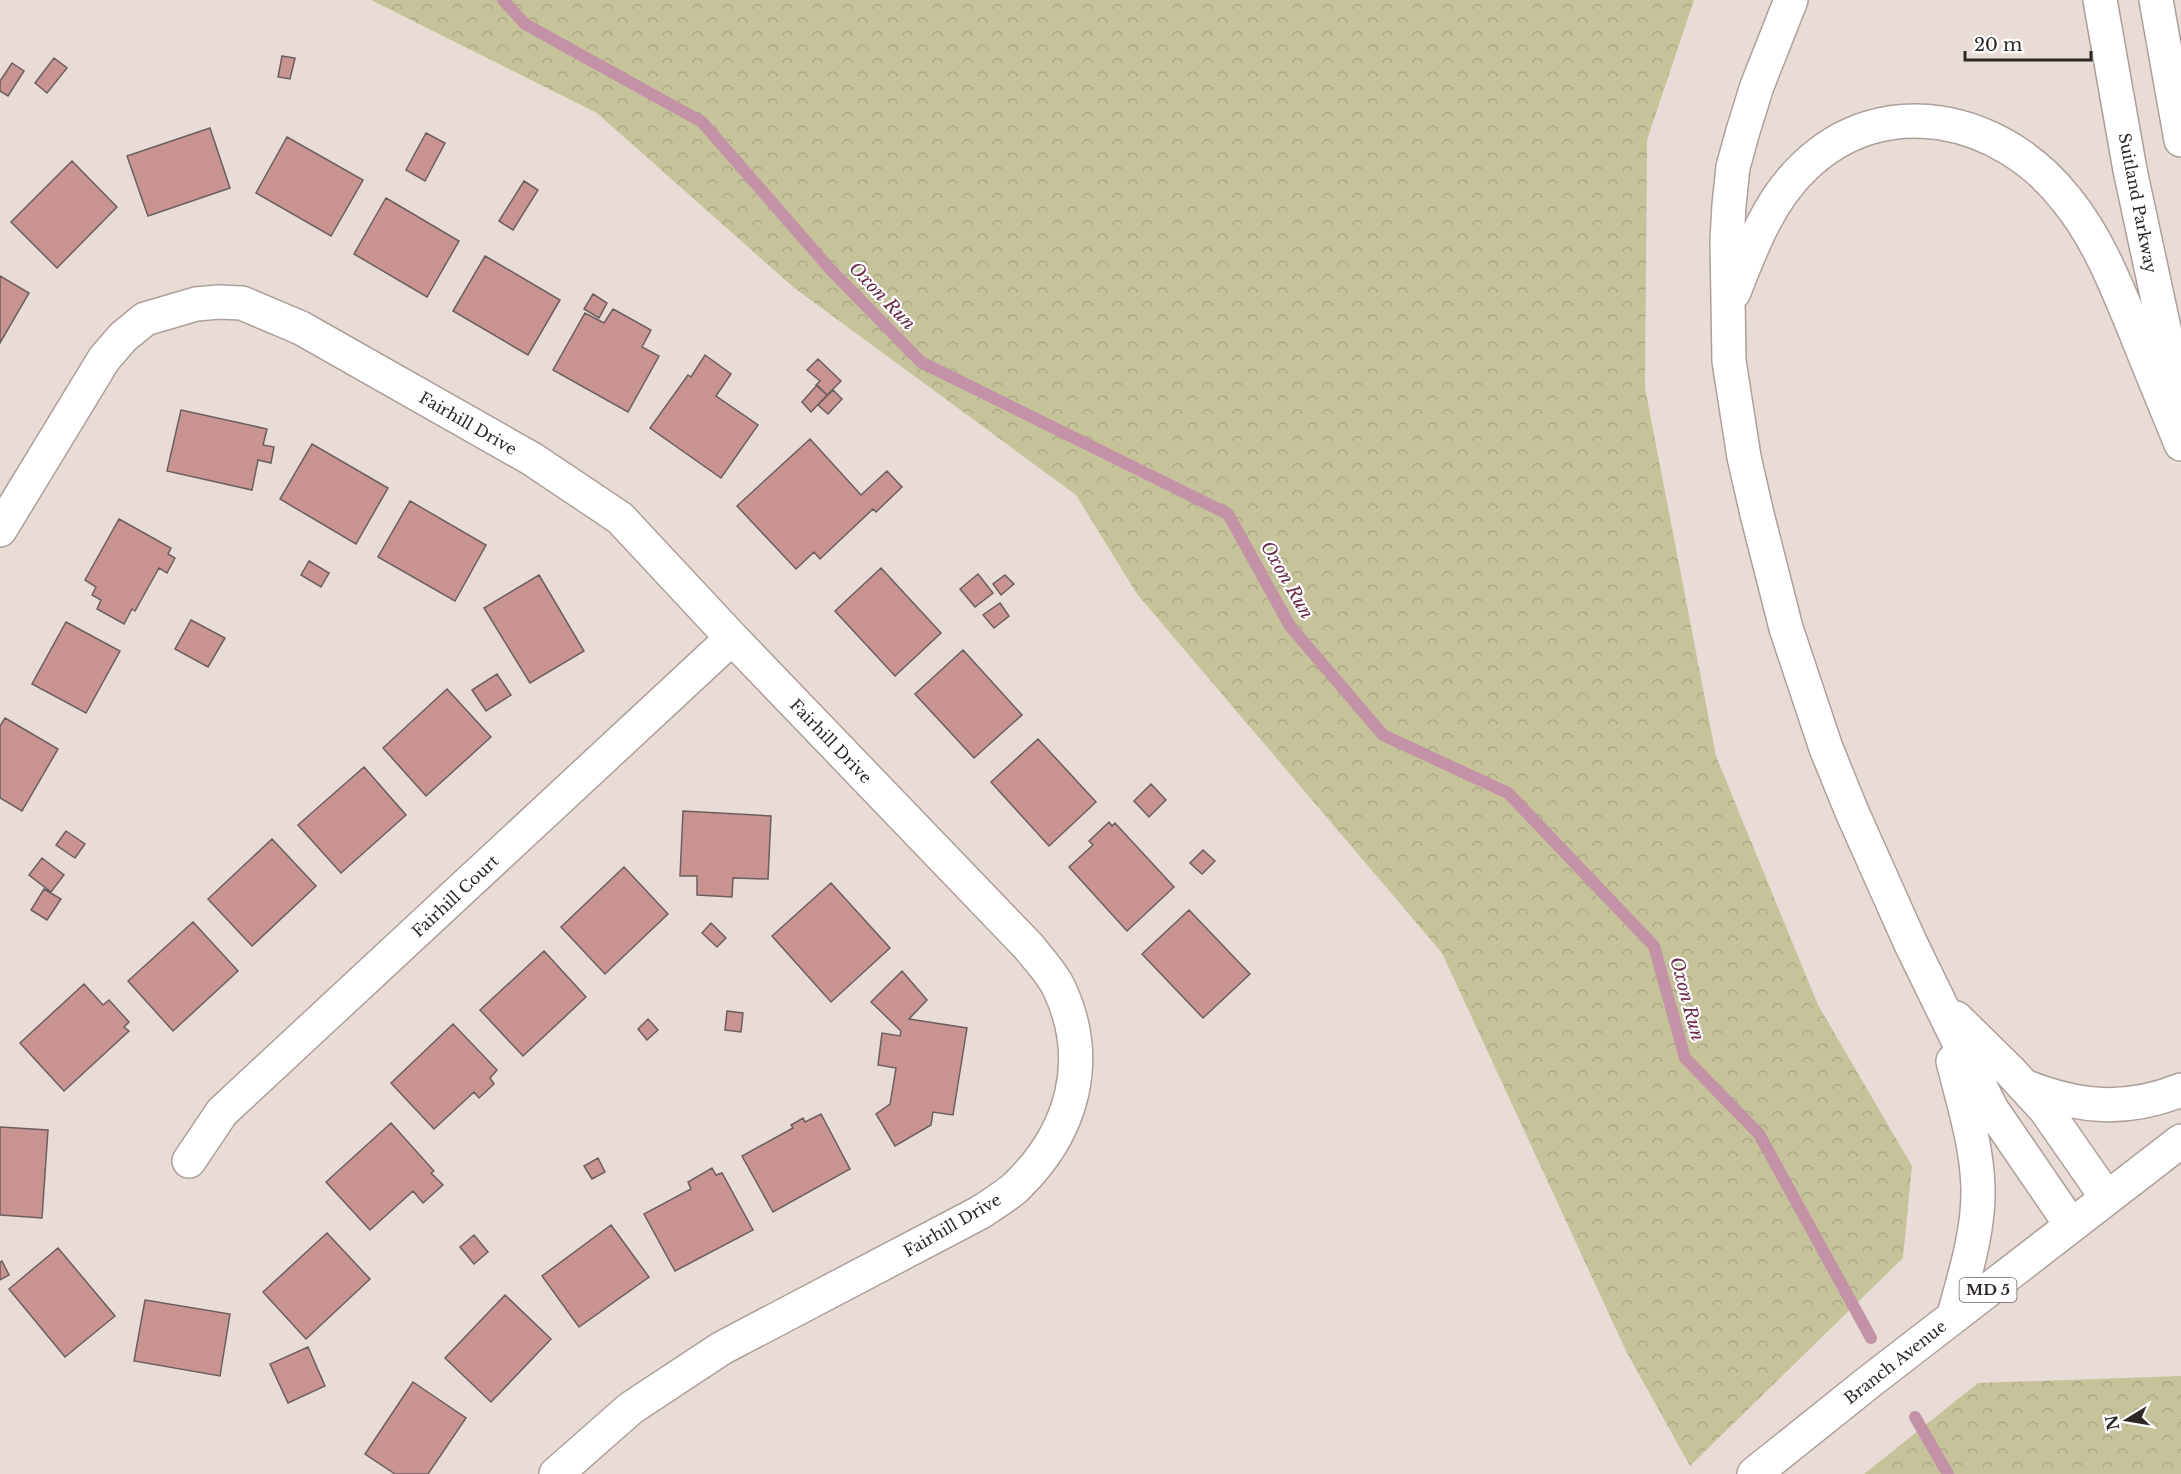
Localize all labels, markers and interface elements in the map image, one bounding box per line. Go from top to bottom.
scale bar [1965,24,2091,62]
text: 20 m [1974,34,2022,56]
street label: Suitland Parkway [2115,131,2162,276]
water label: Oxon Run [844,257,920,335]
street label: Fairhill Drive [416,387,520,459]
water label: Oxon Run [1256,537,1318,623]
street label: Fairhill Drive [786,695,876,787]
street label: Fairhill Court [407,851,503,941]
water label: Oxon Run [1665,955,1709,1043]
street label: Fairhill Drive [900,1189,1004,1261]
road number: MD 5 [1960,1278,2016,1302]
street label: Branch Avenue [1840,1316,1950,1408]
north arrow [2097,1390,2157,1450]
text: N [2101,1414,2124,1432]

